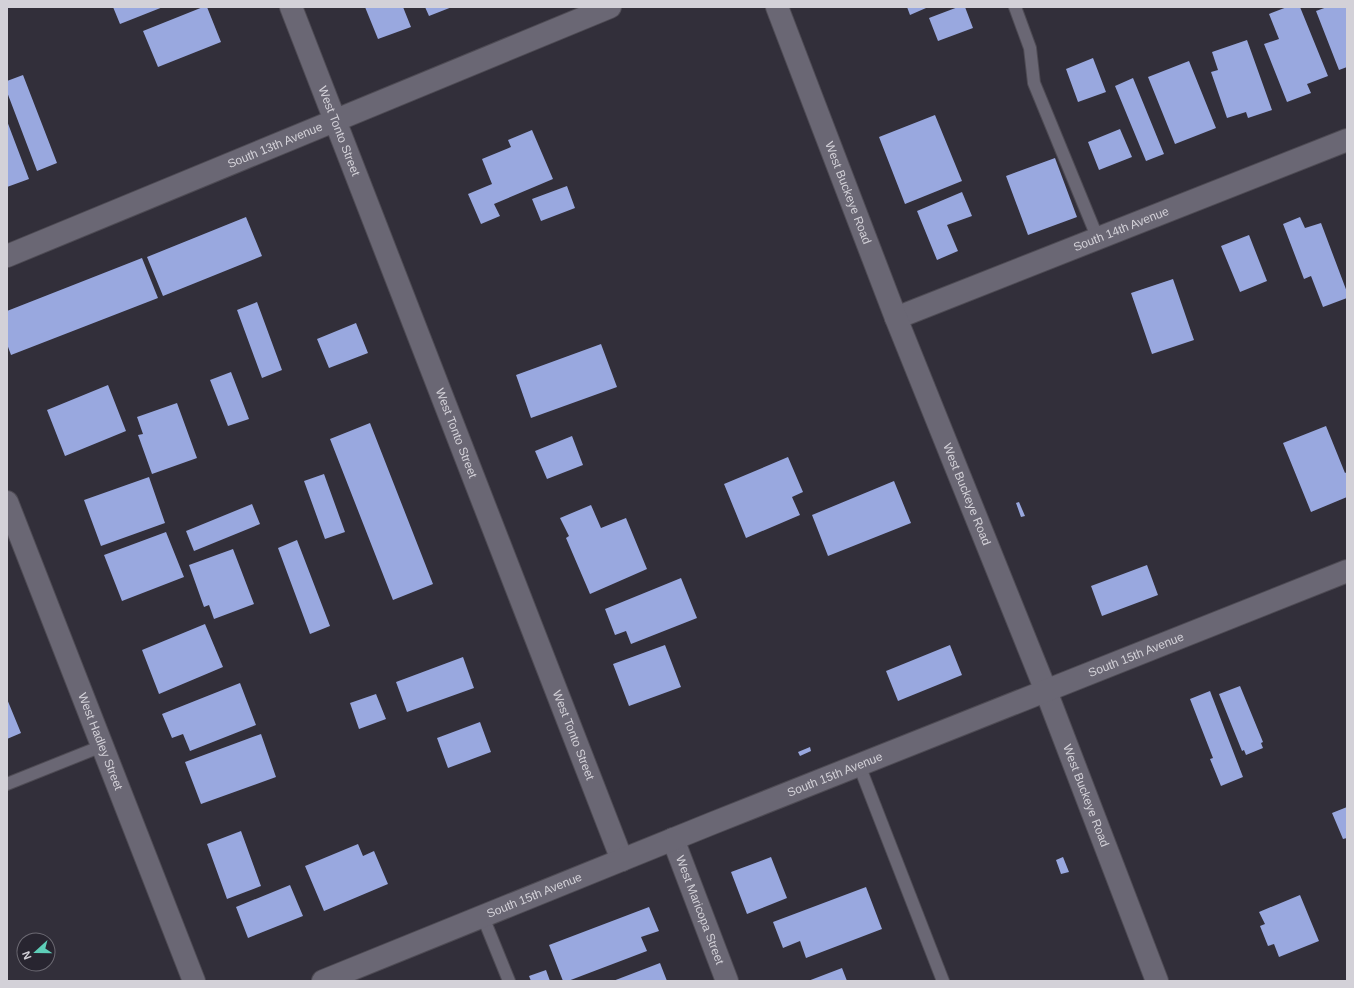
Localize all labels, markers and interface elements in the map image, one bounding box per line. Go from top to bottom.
street label: West Tonto Street [315,84,363,178]
street label: South 13th Avenue [226,119,325,171]
street label: West Buckeye Road [822,140,874,246]
street label: South 14th Avenue [1071,204,1171,254]
street label: West Tonto Street [433,386,480,481]
street label: West Buckeye Road [940,441,994,547]
street label: South 15th Avenue [1086,630,1186,680]
street label: West Tonto Street [550,688,597,783]
street label: West Hadley Street [75,691,126,793]
street label: West Buckeye Road [1060,742,1112,849]
street label: South 15th Avenue [785,749,885,800]
street label: West Maricopa Street [673,854,727,967]
street label: South 15th Avenue [485,870,584,921]
north arrow [16,932,56,972]
text: N [20,950,34,961]

